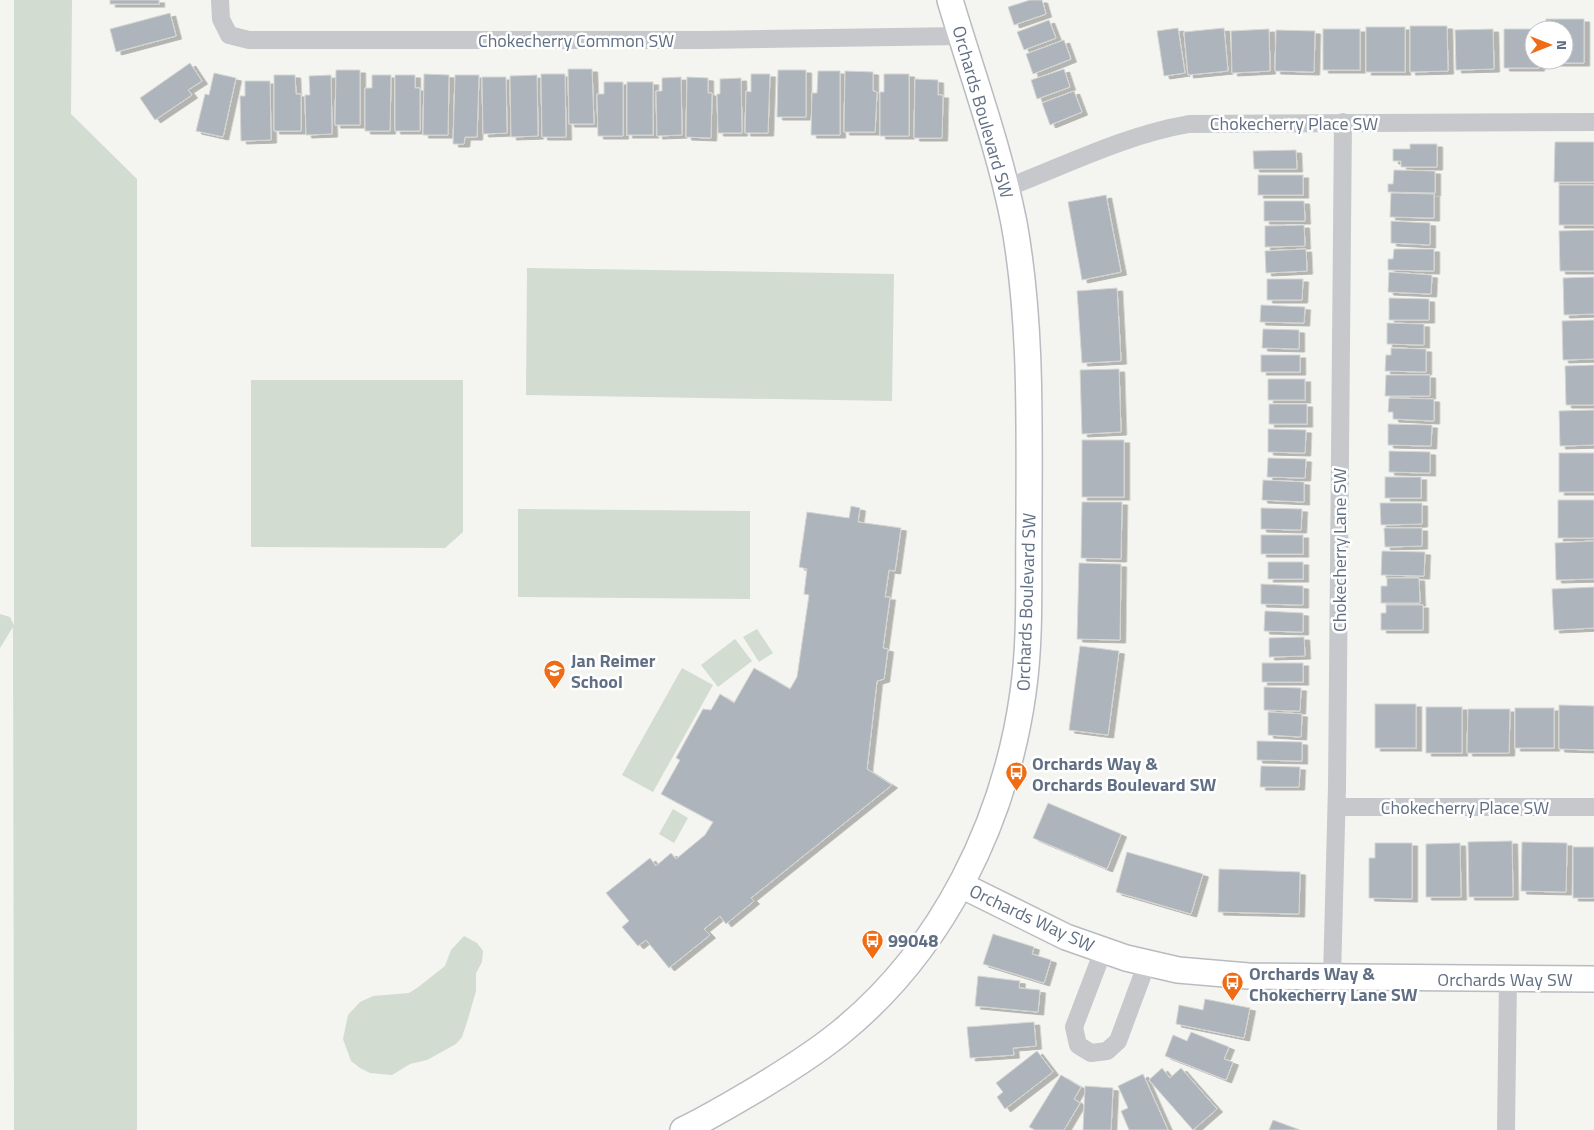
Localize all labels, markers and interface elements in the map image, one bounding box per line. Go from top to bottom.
north arrow [1524,20,1574,70]
street label: Orchards Boulevard SW [945,23,1021,201]
street label: Chokecherry Common SW [478,27,674,54]
text: N [1552,40,1573,50]
street label: Chokecherry Place SW [1210,110,1378,137]
street label: Chokecherry Lane SW [1326,468,1353,632]
street label: Orchards Boulevard SW [1009,512,1043,692]
place label: Jan Reimer School [571,647,656,695]
school or university icon: Jan Reimer School [543,658,567,689]
place label: Orchards Way & Orchards Boulevard SW [1032,750,1216,798]
bus stop icon: Orchards Way & Orchards Boulevard SW [1004,761,1028,792]
street label: Chokecherry Place SW [1381,794,1549,821]
street label: Orchards Way SW [965,877,1099,959]
place label: 99048 [888,927,938,954]
bus stop icon: 99048 [860,928,884,959]
place label: Orchards Way & Chokecherry Lane SW [1249,960,1418,1008]
street label: Orchards Way SW [1437,966,1573,993]
bus stop icon: Orchards Way & Chokecherry Lane SW [1221,971,1245,1002]

